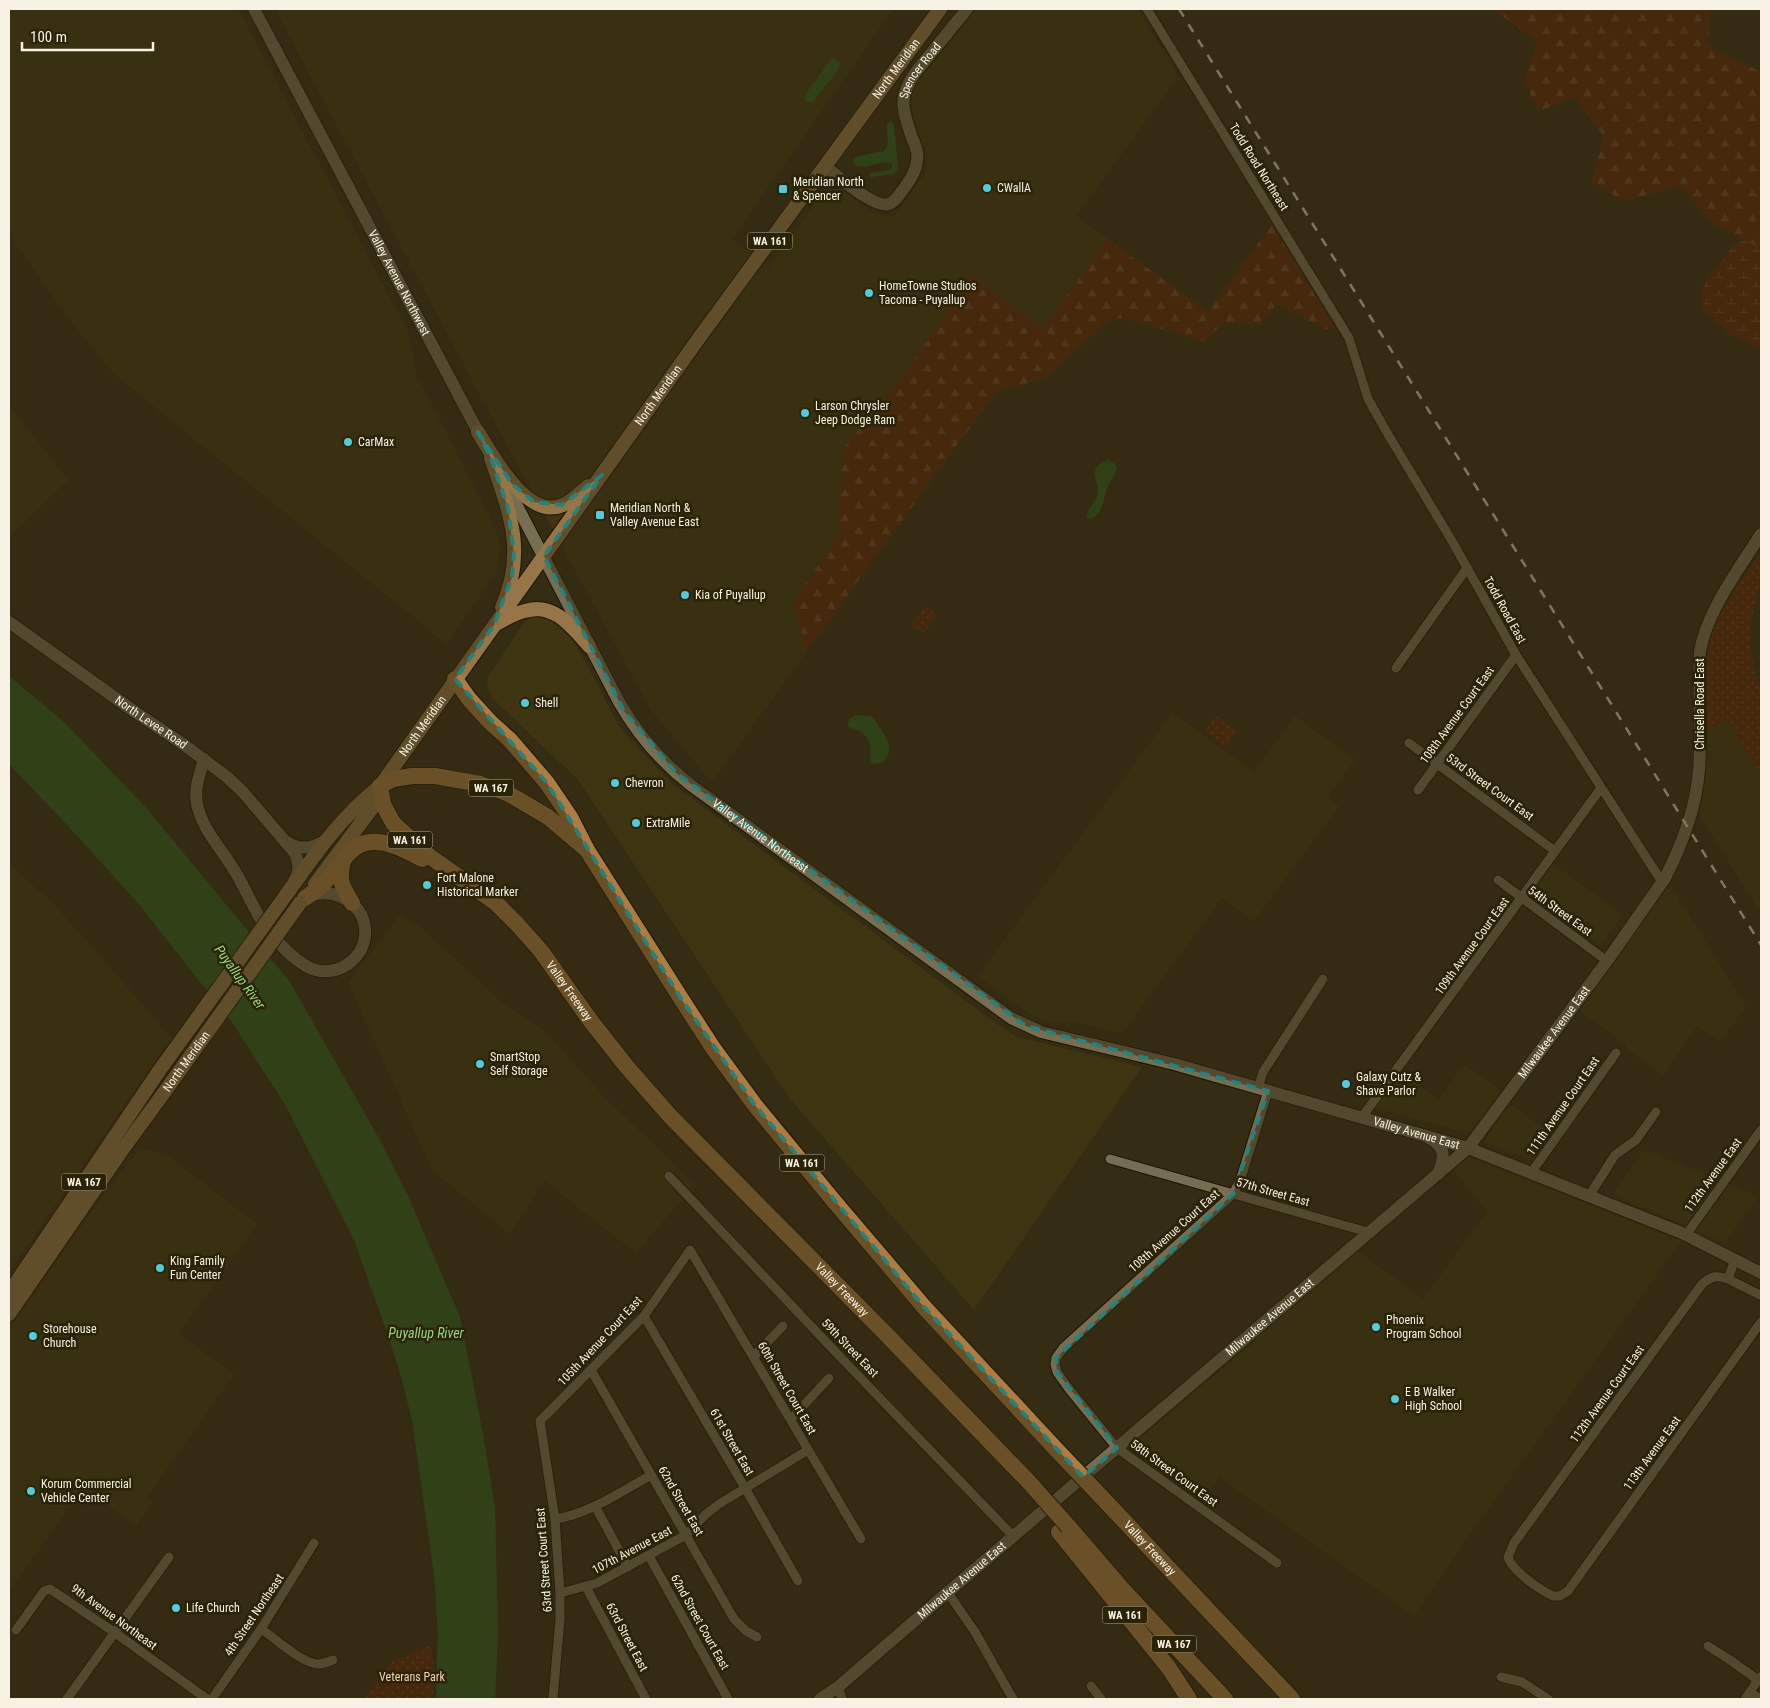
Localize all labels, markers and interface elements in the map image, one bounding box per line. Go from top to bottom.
scale bar [22,20,154,52]
text: 100 m [30,28,67,46]
street label: North Meridian [870,36,923,102]
street label: Spencer Road [897,40,944,100]
street label: Todd Road Northeast [1226,121,1292,214]
place label: Meridian North & Spencer [793,175,864,203]
place label: CWallA [997,181,1031,195]
marker: CWallA [981,182,993,194]
marker: Meridian North & Spencer [777,183,789,195]
street label: Valley Avenue Northwest [365,228,433,339]
road number: WA 161 [748,232,792,250]
place label: HomeTowne Studios Tacoma - Puyallup [879,279,977,307]
marker: HomeTowne Studios Tacoma - Puyallup [863,287,875,299]
street label: North Meridian [632,362,685,428]
place label: Larson Chrysler Jeep Dodge Ram [815,399,895,427]
marker: Larson Chrysler Jeep Dodge Ram [799,407,811,419]
place label: CarMax [358,435,394,449]
marker: CarMax [342,436,354,448]
place label: Meridian North & Valley Avenue East [610,501,700,529]
marker: Meridian North & Valley Avenue East [594,509,606,521]
street label: Todd Road East [1481,574,1529,646]
place label: Kia of Puyallup [695,588,766,602]
marker: Kia of Puyallup [679,589,691,601]
street label: Chrisella Road East [1693,658,1707,750]
street label: 108th Avenue Court East [1417,663,1497,766]
street label: North Levee Road [112,693,190,752]
street label: North Meridian [396,693,449,759]
place label: Shell [535,696,558,710]
marker: Shell [519,697,531,709]
street label: 53rd Street Court East [1444,751,1537,824]
place label: Chevron [625,776,664,790]
marker: Chevron [609,777,621,789]
road number: WA 167 [468,780,514,796]
street label: Valley Avenue Northeast [709,796,811,876]
place label: ExtraMile [646,816,691,830]
marker: ExtraMile [630,817,642,829]
road number: WA 161 [388,832,432,848]
place label: Fort Malone Historical Marker [437,871,519,899]
marker: Fort Malone Historical Marker [421,879,433,891]
street label: 54th Street East [1525,883,1595,939]
street label: 109th Avenue Court East [1432,894,1512,997]
water label: Puyallup River [211,942,269,1013]
street label: Valley Freeway [543,958,595,1024]
street label: Milwaukee Avenue East [1515,983,1593,1081]
street label: North Meridian [160,1028,213,1094]
place label: SmartStop Self Storage [490,1050,548,1078]
street label: 111th Avenue Court East [1524,1054,1602,1158]
marker: SmartStop Self Storage [474,1058,486,1070]
place label: Galaxy Cutz & Shave Parlor [1356,1070,1422,1098]
marker: Galaxy Cutz & Shave Parlor [1340,1078,1352,1090]
street label: Valley Avenue East [1372,1114,1462,1152]
street label: 112th Avenue East [1681,1135,1745,1215]
road number: WA 161 [780,1154,824,1172]
road number: WA 167 [62,1174,106,1190]
street label: 57th Street East [1235,1175,1312,1209]
street label: 108th Avenue Court East [1126,1186,1222,1275]
place label: King Family Fun Center [170,1254,225,1282]
street label: Valley Freeway [812,1260,872,1319]
marker: King Family Fun Center [154,1262,166,1274]
street label: Milwaukee Avenue East [1223,1276,1317,1359]
street label: 105th Avenue Court East [555,1293,645,1388]
place label: Phoenix Program School [1386,1313,1461,1341]
street label: 59th Street East [819,1316,882,1380]
marker: Phoenix Program School [1370,1321,1382,1333]
place label: Storehouse Church [43,1322,97,1350]
water label: Puyallup River [388,1325,465,1341]
marker: Storehouse Church [27,1330,39,1342]
street label: 60th Street Court East [755,1339,819,1437]
street label: 112th Avenue Court East [1567,1342,1647,1445]
place label: E B Walker High School [1405,1385,1462,1413]
marker: E B Walker High School [1389,1393,1401,1405]
street label: 61st Street East [707,1406,757,1478]
street label: 113th Avenue East [1620,1413,1684,1493]
street label: 58th Street Court East [1128,1437,1221,1510]
street label: 62nd Street East [655,1464,707,1539]
place label: Korum Commercial Vehicle Center [41,1477,132,1505]
marker: Korum Commercial Vehicle Center [25,1485,37,1497]
street label: 63rd Street Court East [533,1507,555,1613]
street label: Valley Freeway [1121,1518,1179,1578]
street label: 107th Avenue East [590,1523,674,1577]
street label: Milwaukee Avenue East [915,1539,1009,1622]
street label: 4th Street Northeast [221,1571,287,1659]
street label: 62nd Street Court East [668,1572,732,1673]
street label: 9th Avenue Northeast [68,1581,160,1653]
street label: 63rd Street East [603,1600,651,1674]
place label: Life Church [186,1601,240,1615]
marker: Life Church [170,1602,182,1614]
road number: WA 161 [1102,1606,1148,1624]
road number: WA 167 [1152,1636,1196,1652]
park label: Veterans Park [379,1670,446,1684]

